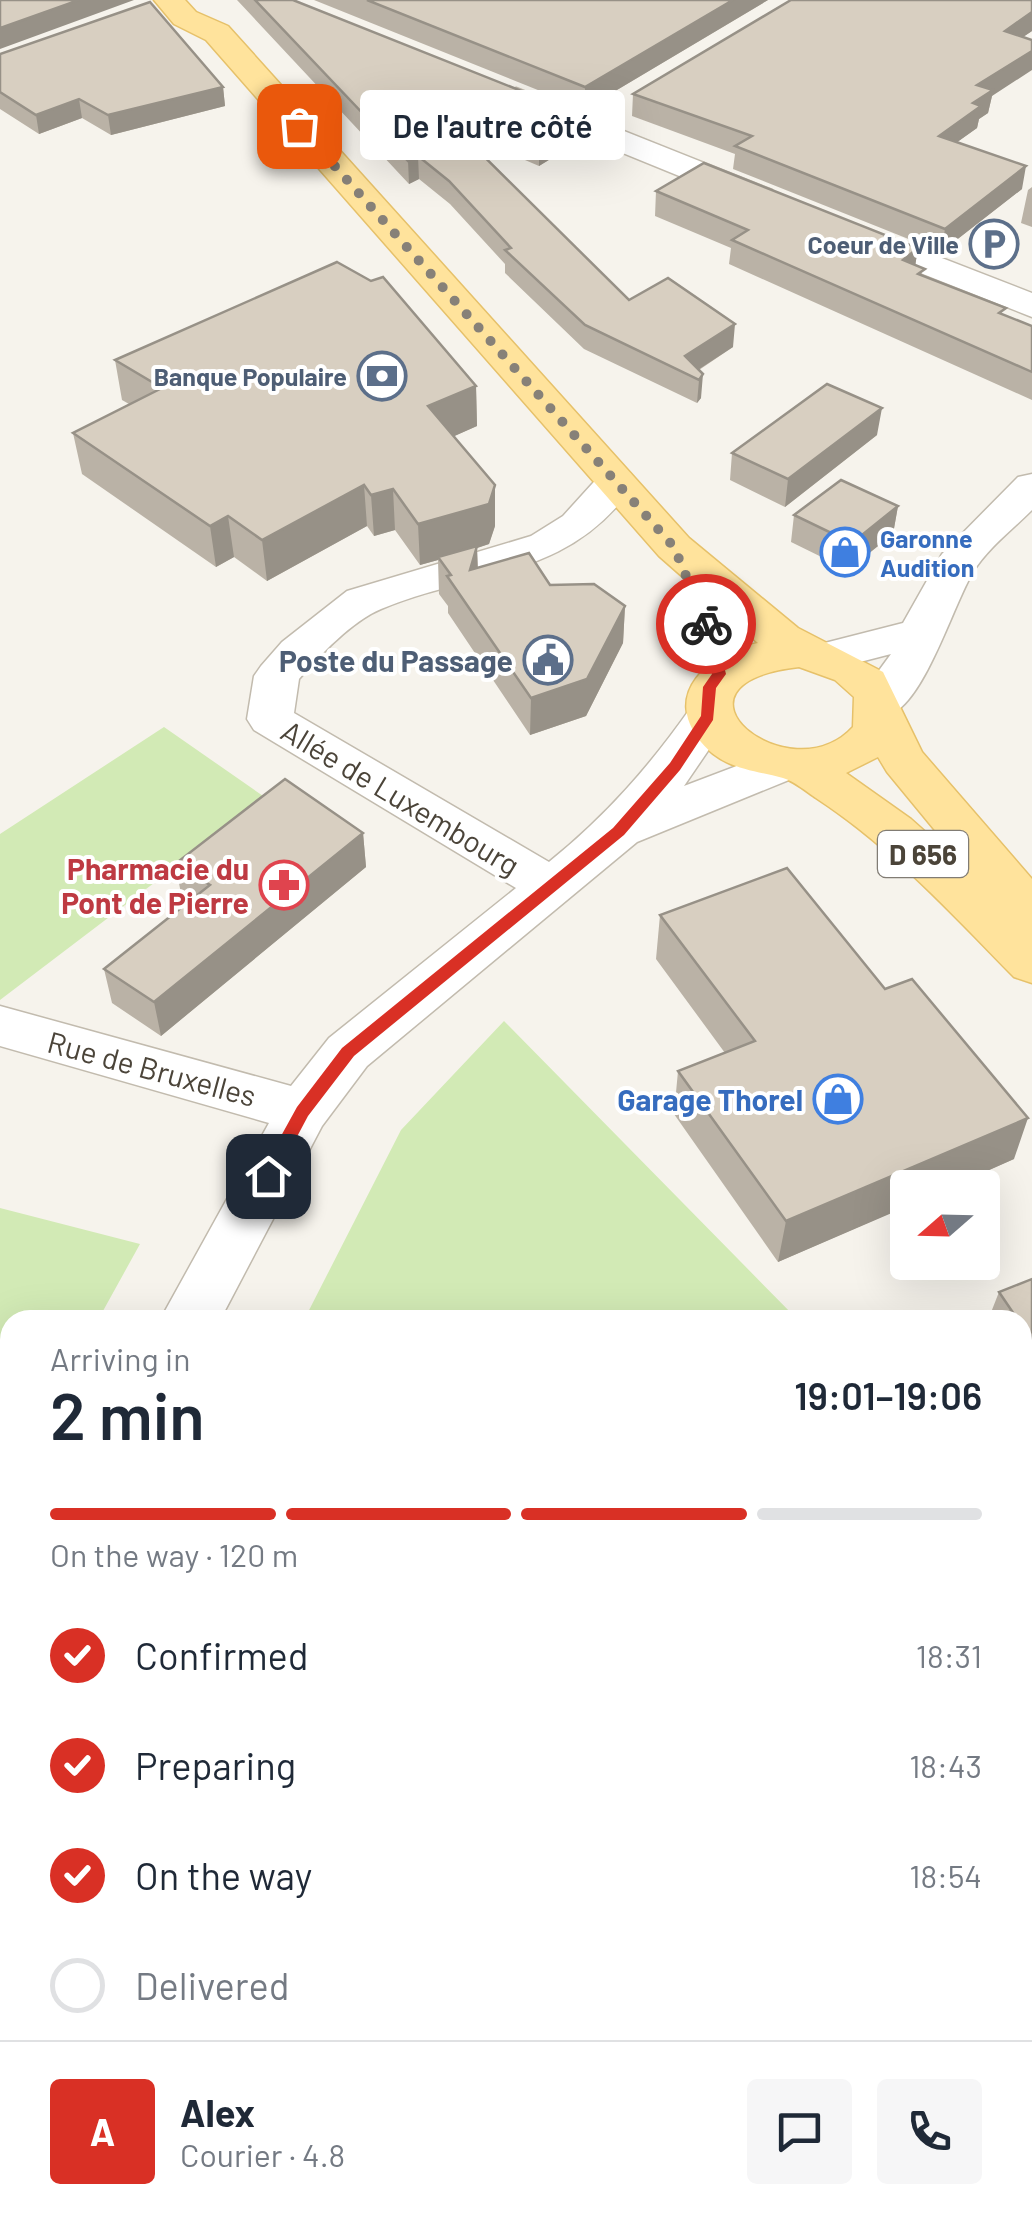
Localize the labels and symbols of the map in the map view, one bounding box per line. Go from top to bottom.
pin [257,84,342,169]
callout: De l'autre côté [359,91,624,161]
parking icon: Coeur de Ville [968,218,1020,270]
place label: Coeur de Ville [807,229,959,259]
bank icon: Banque Populaire [356,350,408,402]
place label: Banque Populaire [154,361,347,391]
place label: Garonne Audition [880,523,974,582]
shop icon: Garonne Audition [819,526,871,578]
courier [656,574,756,674]
public building icon: Poste du Passage [522,634,574,686]
place label: Poste du Passage [279,642,513,678]
street label: Allée de Luxembourg [276,712,526,882]
road number: D 656 [878,831,968,877]
place label: Pharmacie du Pont de Pierre [61,850,249,920]
pharmacy icon: Pharmacie du Pont de Pierre [258,859,310,911]
street label: Rue de Bruxelles [44,1023,260,1113]
shop icon: Garage Thorel [812,1073,864,1125]
place label: Garage Thorel [617,1081,803,1117]
pin [226,1134,311,1219]
north arrow [890,1170,1000,1280]

